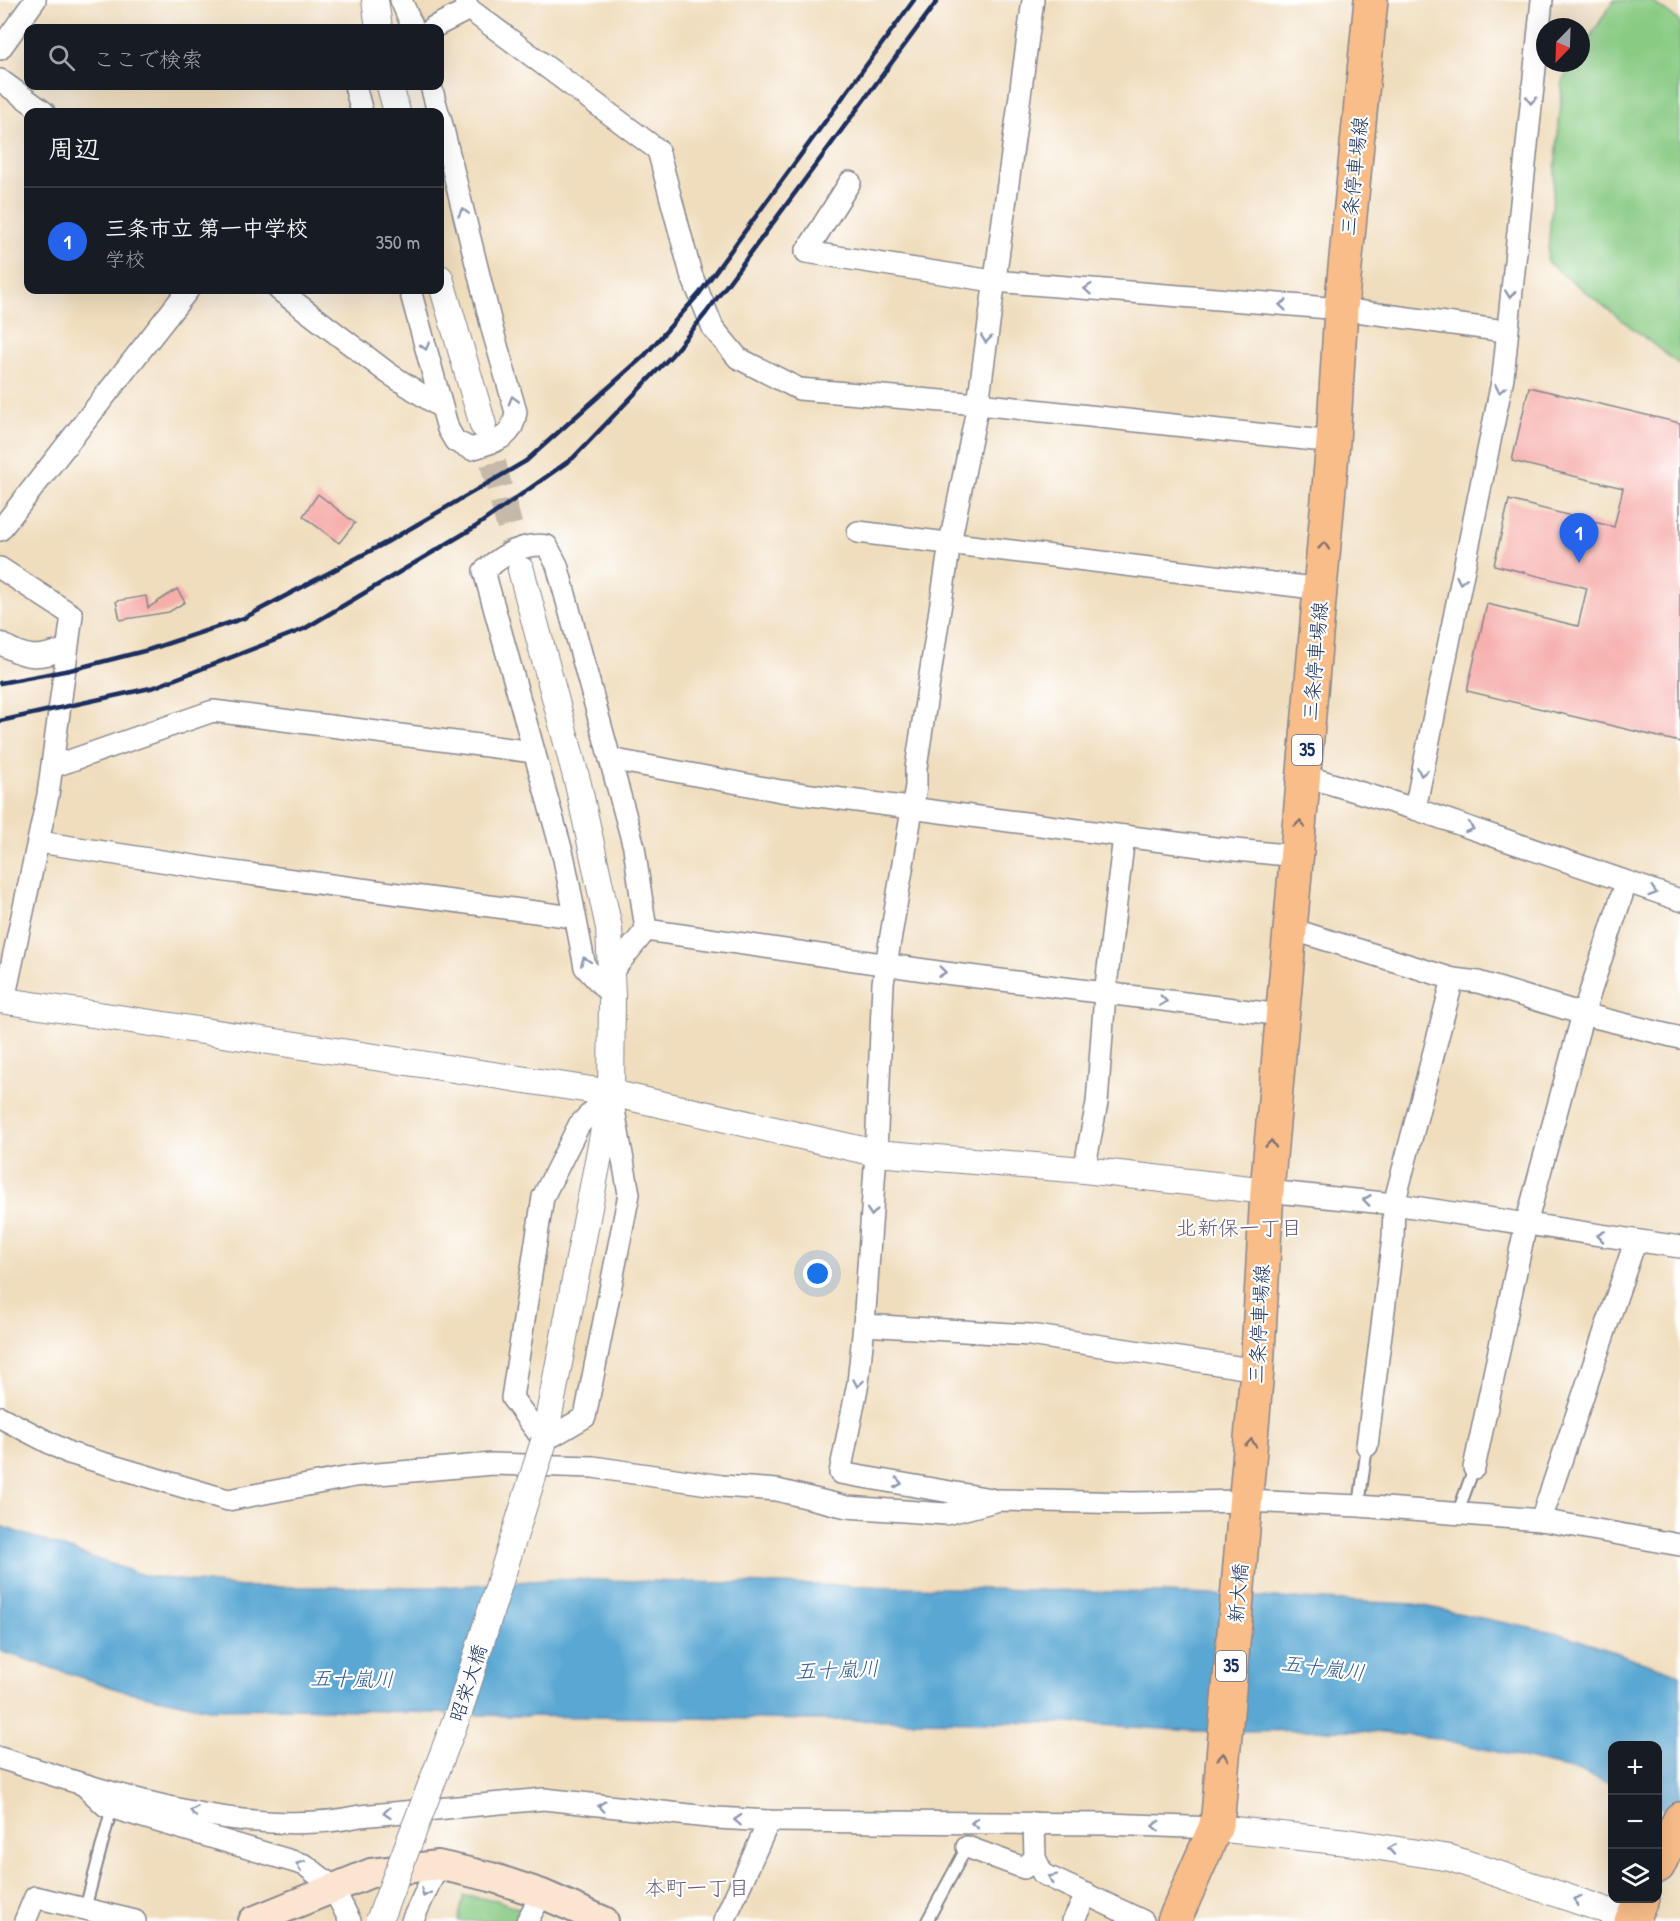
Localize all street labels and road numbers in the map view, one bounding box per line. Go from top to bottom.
street label: 三条停車場線 [1334,115,1373,237]
street label: 三条停車場線 [1296,600,1333,722]
road number: 35 [1292,735,1322,765]
street label: 三条停車場線 [1242,1263,1275,1385]
street label: 新大橋 [1221,1562,1254,1624]
street label: 昭栄大橋 [442,1641,493,1725]
road number: 35 [1216,1651,1246,1681]

